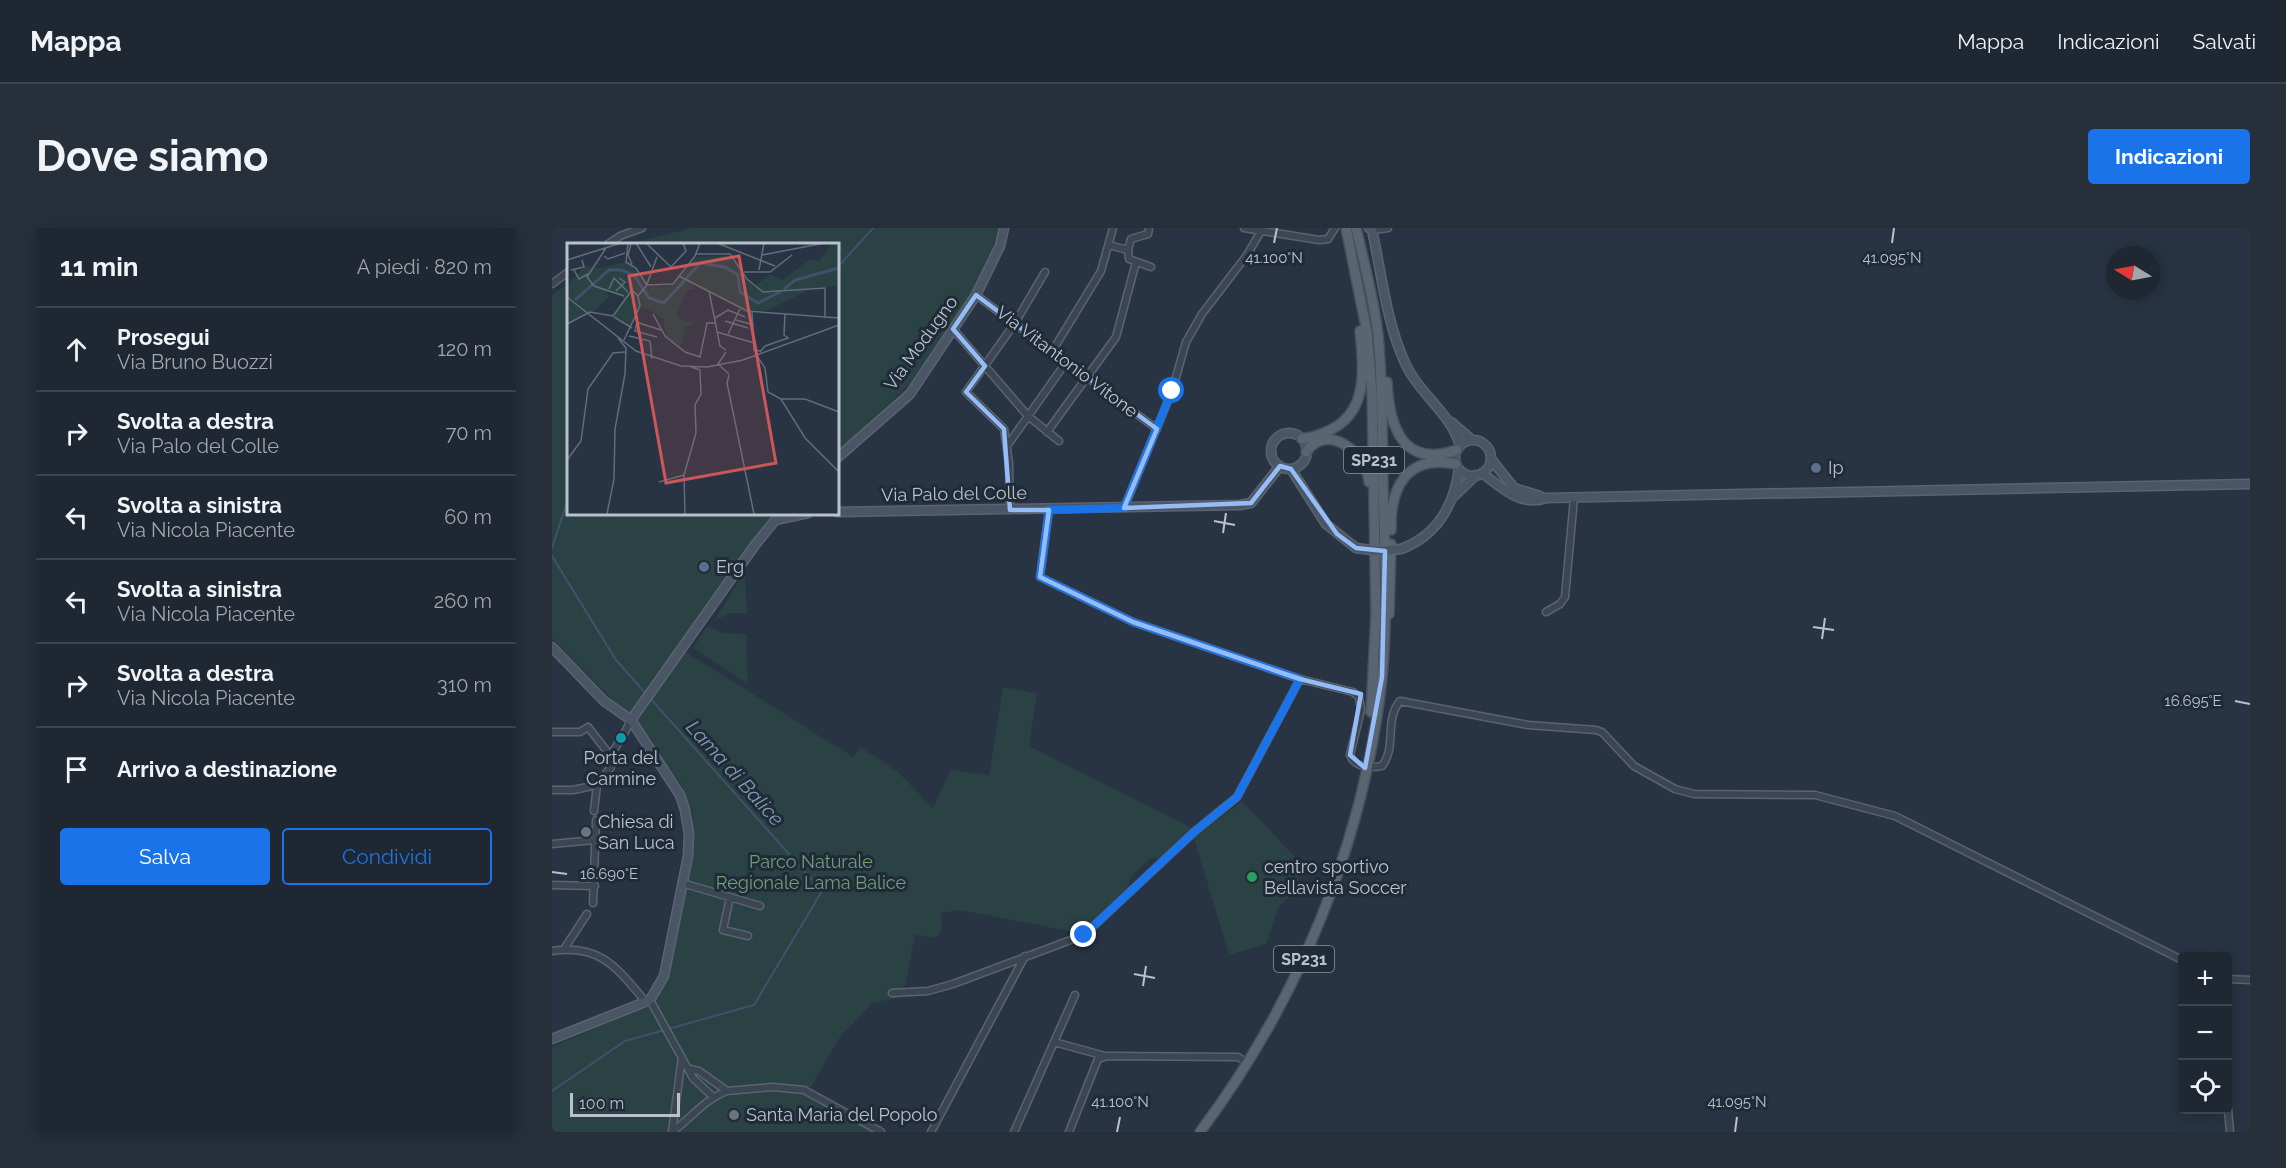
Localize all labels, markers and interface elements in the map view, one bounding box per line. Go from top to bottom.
text: Mappa [30,25,122,58]
text: Mappa [1957,29,2024,54]
text: Indicazioni [2057,29,2160,54]
text: Salvati [2193,29,2256,54]
button: Indicazioni [2088,129,2250,184]
text: Dove siamo [36,132,268,181]
inset map [567,243,838,514]
north arrow [2106,246,2160,300]
text: 41.100°N [1245,249,1303,267]
text: 41.095°N [1862,249,1922,267]
text: 11 min [60,252,138,282]
text: A piedi · 820 m [357,255,492,279]
street label: Via Modugno [879,291,962,394]
street label: Via Vitantonio Vitone [992,302,1143,422]
text: Prosegui [117,324,210,350]
icon: ahead [60,333,93,366]
text: 120 m [437,337,492,361]
text: Via Bruno Buozzi [117,350,273,374]
route start [1158,377,1184,403]
text: Svolta a destra [117,408,274,434]
icon: right [60,417,93,450]
text: 70 m [446,421,492,445]
text: Via Palo del Colle [117,434,279,458]
road number: SP231 [1344,447,1404,473]
place label: Ip [1828,457,1844,478]
marker: Ip [1809,461,1823,475]
street label: Via Palo del Colle [881,482,1027,505]
text: Svolta a sinistra [117,492,282,518]
icon: left [60,501,93,534]
text: 60 m [444,505,492,529]
text: Via Nicola Piacente [117,518,295,542]
place label: Erg [716,556,744,577]
marker: Erg [697,560,711,574]
text: Svolta a sinistra [117,576,282,602]
icon: left [60,585,93,618]
text: 260 m [434,589,492,613]
text: Via Nicola Piacente [117,602,295,626]
text: Svolta a destra [117,660,274,686]
icon: right [60,669,93,702]
text: 310 m [437,673,492,697]
text: Via Nicola Piacente [117,686,295,710]
text: 16.695°E [2164,692,2222,710]
water label: Lama di Balice [681,715,789,831]
marker: Porta del Carmine [614,731,628,745]
place label: Porta del Carmine [583,747,659,789]
icon: arrive [60,753,93,786]
text: Arrivo a destinazione [117,756,337,782]
place label: Chiesa di San Luca [598,811,675,853]
marker: Chiesa di San Luca [579,825,593,839]
button: Salva [60,828,270,885]
button: Condividi [282,828,492,885]
park label: Parco Naturale Regionale Lama Balice [716,851,907,893]
place label: centro sportivo Bellavista Soccer [1264,856,1407,898]
text: 16.690°E [580,865,638,883]
marker: centro sportivo Bellavista Soccer [1245,870,1259,884]
route end [1070,921,1096,947]
road number: SP231 [1274,946,1334,972]
map controls [2178,952,2232,1114]
button: + [2178,952,2232,1006]
button: − [2178,1006,2232,1060]
button: locate [2178,1060,2232,1114]
scale bar [570,1090,680,1118]
text: 41.100°N [1091,1093,1149,1111]
text: 41.095°N [1707,1093,1767,1111]
text: 100 m [579,1094,624,1113]
place label: Santa Maria del Popolo [746,1104,938,1125]
marker: Santa Maria del Popolo [727,1108,741,1122]

